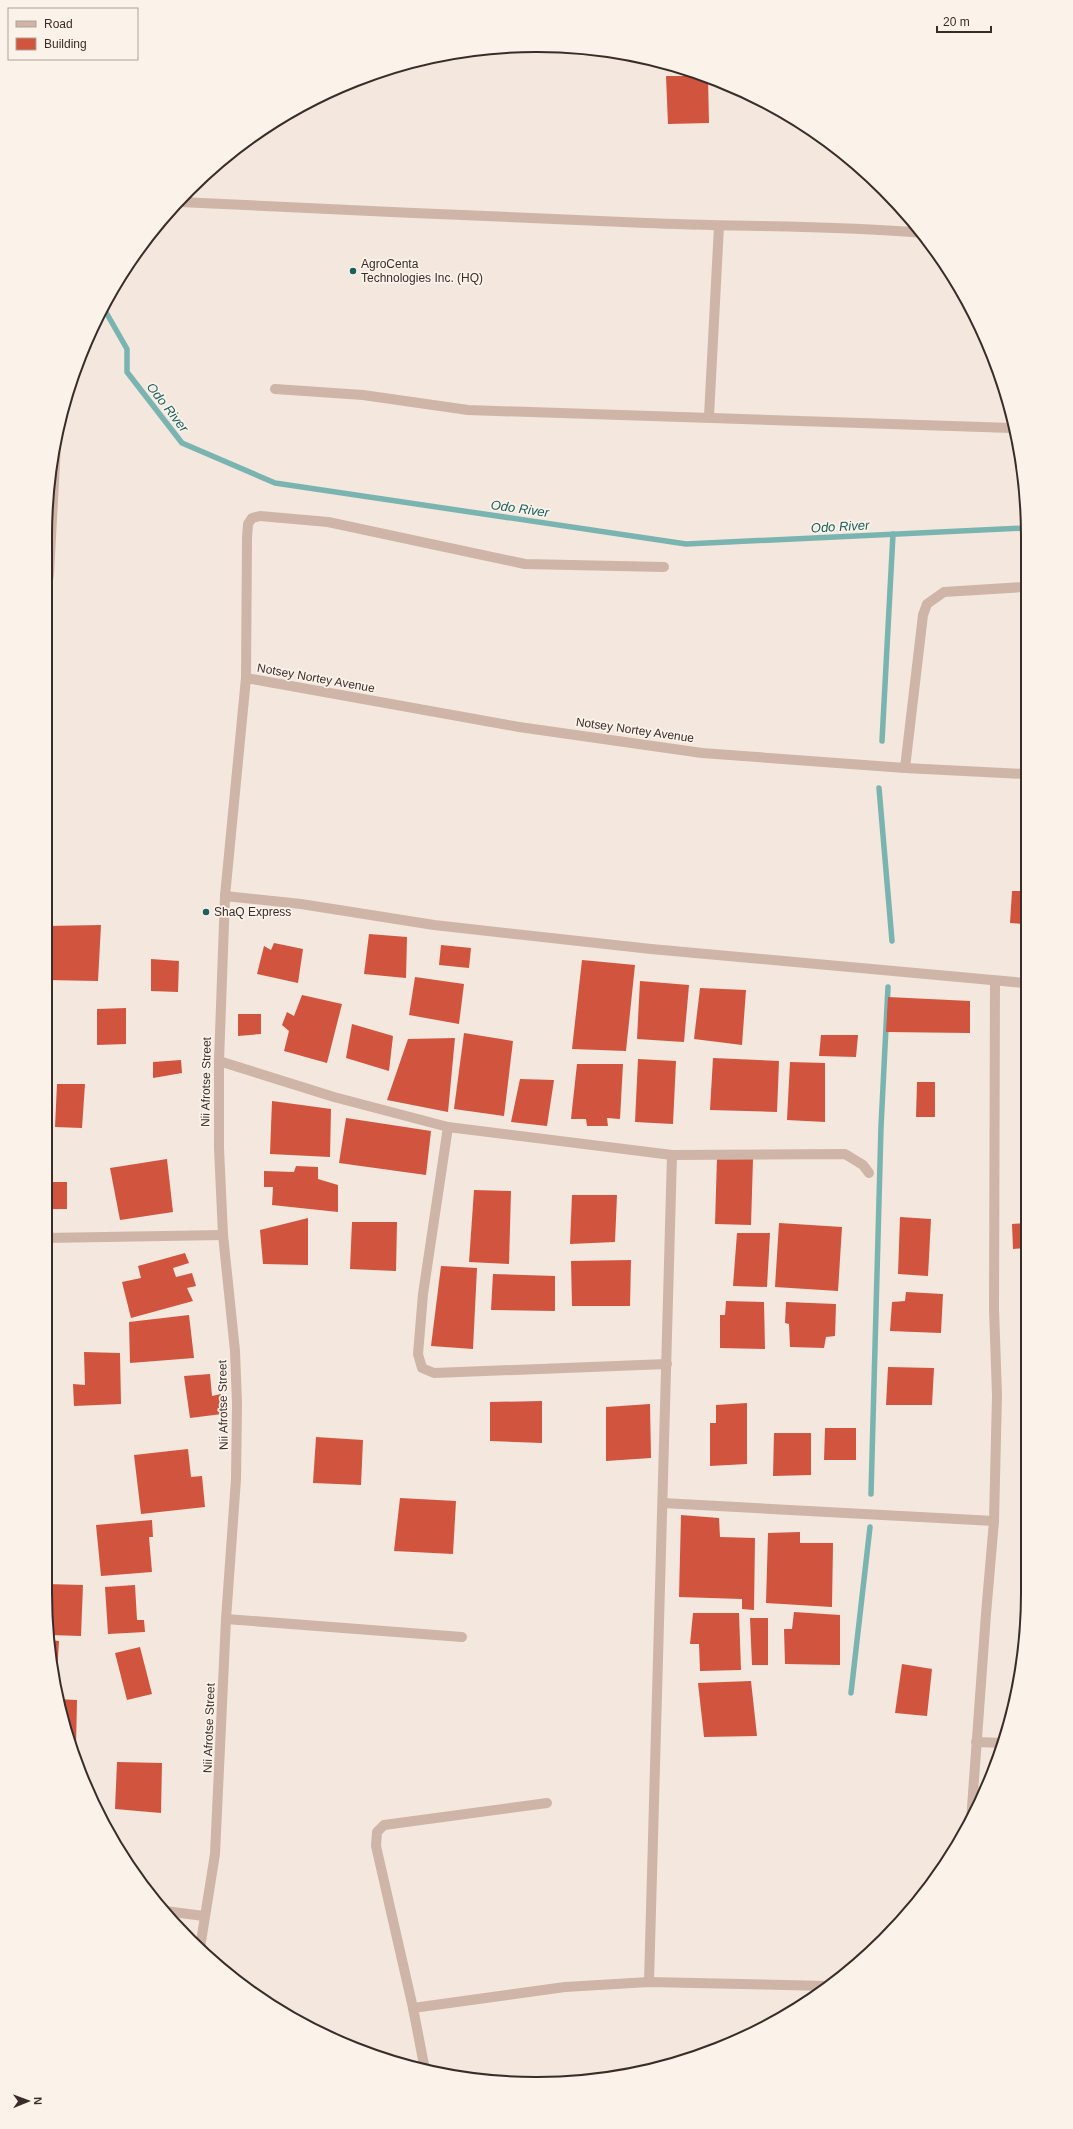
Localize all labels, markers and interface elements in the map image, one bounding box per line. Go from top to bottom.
legend [8,8,138,60]
scale bar [937,8,991,34]
text: 20 m [943,15,970,29]
text: Road [44,17,73,31]
text: Building [44,37,87,51]
place label: AgroCenta Technologies Inc. (HQ) [361,257,483,285]
marker: AgroCenta Technologies Inc. (HQ) [348,266,358,276]
water label: Odo River [144,380,192,436]
water label: Odo River [490,497,551,520]
water label: Odo River [810,517,870,536]
street label: Notsey Nortey Avenue [256,661,376,695]
street label: Notsey Nortey Avenue [575,715,695,745]
place label: ShaQ Express [214,905,291,919]
marker: ShaQ Express [201,907,211,917]
street label: Nii Afrotse Street [198,1036,214,1127]
street label: Nii Afrotse Street [215,1359,231,1450]
street label: Nii Afrotse Street [200,1682,218,1773]
north arrow [8,2081,48,2121]
text: N [32,2097,44,2105]

